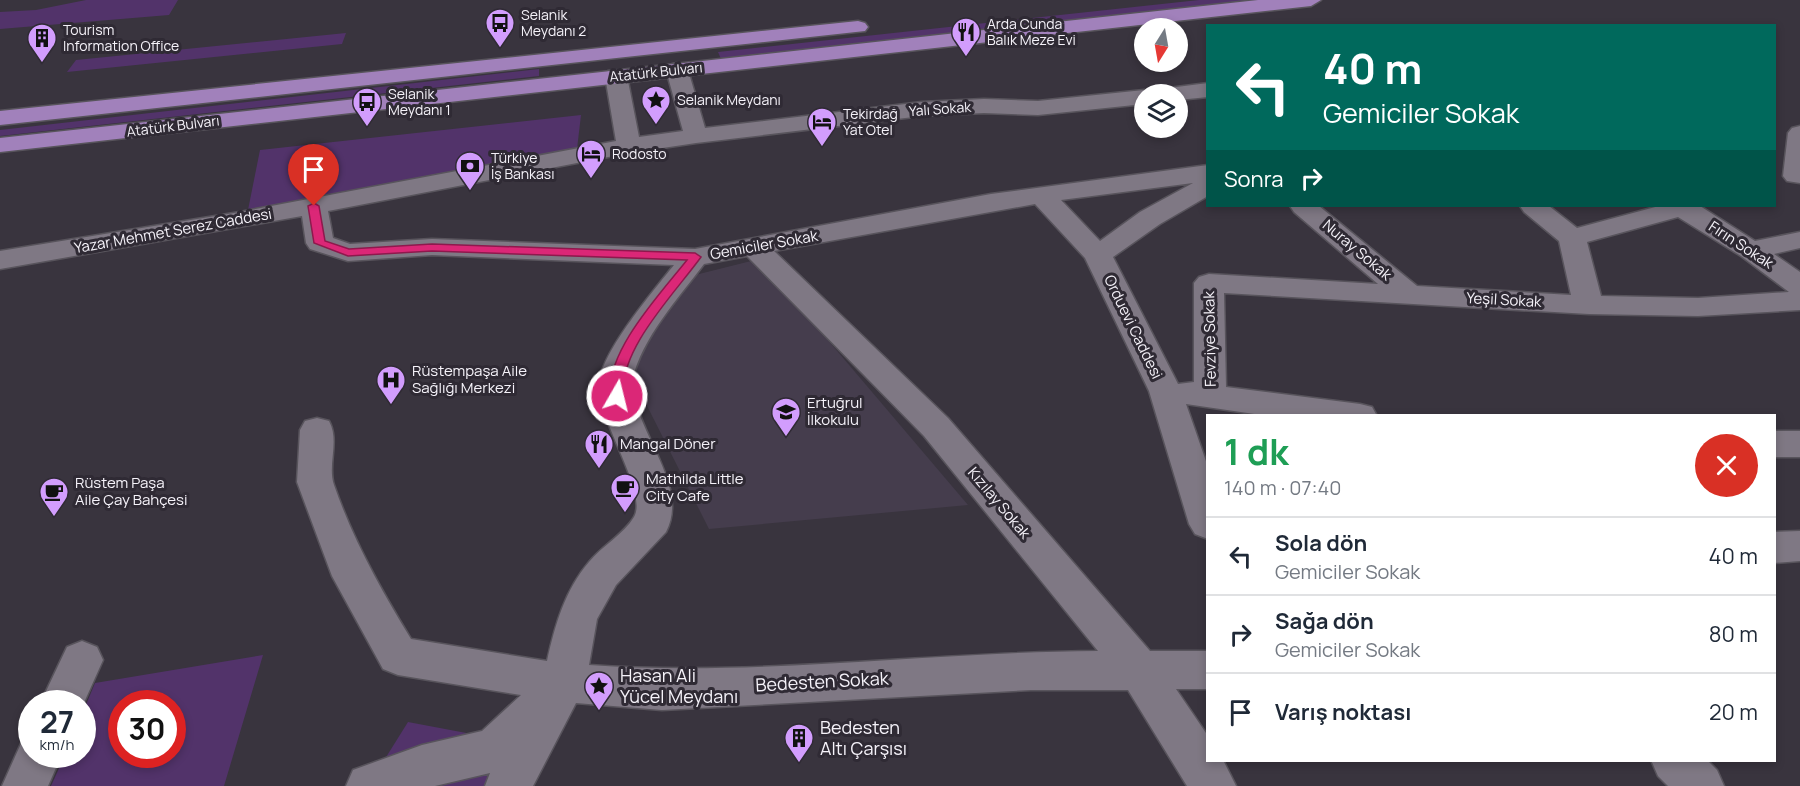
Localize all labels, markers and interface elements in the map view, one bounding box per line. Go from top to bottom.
place label: Selanik Meydanı 2 [521,5,586,40]
bus stop icon: Selanik Meydanı 2 [484,7,516,49]
place label: Arda Cunda Balık Meze Evi [987,14,1076,49]
restaurant icon: Arda Cunda Balık Meze Evi [950,16,982,58]
north arrow [1134,18,1188,72]
map controls [1134,18,1188,138]
place label: Tourism Information Office [63,20,179,55]
building icon: Tourism Information Office [26,22,58,64]
text: 40 m [1323,39,1422,97]
icon: left [1224,48,1302,126]
street label: Atatürk Bulvarı [608,57,704,86]
place label: Selanik Meydanı 1 [388,84,451,119]
place icon: Selanik Meydanı [640,84,672,126]
button: layers [1134,84,1188,138]
bus stop icon: Selanik Meydanı 1 [351,86,383,128]
place label: Selanik Meydanı [677,90,781,109]
text: Gemiciler Sokak [1323,94,1519,131]
street label: Yalı Sokak [908,97,973,120]
place label: Tekirdağ Yat Otel [843,104,898,139]
hotel icon: Tekirdağ Yat Otel [806,106,838,148]
street label: Atatürk Bulvarı [125,110,221,141]
hotel icon: Rodosto [575,138,607,180]
pin [288,144,339,206]
place label: Rodosto [612,144,667,163]
place label: Türkiye İş Bankası [491,148,554,183]
bank icon: Türkiye İş Bankası [454,150,486,192]
icon: arrive [297,153,330,186]
icon: right [1295,162,1328,195]
text: Sonra [1224,164,1283,194]
street label: Yazar Mehmet Serez Caddesi [72,203,273,258]
street label: Nuray Sokak [1318,214,1397,285]
street label: Fırın Sokak [1705,216,1778,274]
street label: Gemiciler Sokak [708,225,820,264]
street label: Orduevi Caddesi [1099,271,1168,382]
street label: Yeşil Sokak [1466,287,1543,312]
street label: Fevziye Sokak [1198,290,1221,387]
place label: Rüstempaşa Aile Sağlığı Merkezi [412,360,527,398]
hospital icon: Rüstempaşa Aile Sağlığı Merkezi [375,364,407,406]
position arrow [585,364,649,428]
place label: Ertuğrul İlkokulu [807,392,863,430]
school or university icon: Ertuğrul İlkokulu [770,396,802,438]
text: 1 dk [1224,427,1289,476]
restaurant icon: Mangal Döner [583,428,615,470]
place label: Mangal Döner [620,433,716,454]
button: close [1695,434,1758,497]
street label: Kızılay Sokak [963,462,1036,543]
place label: Mathilda Little City Cafe [646,468,744,506]
place label: Rüstem Paşa Aile Çay Bahçesi [75,472,187,510]
cafe icon: Mathilda Little City Cafe [609,472,641,514]
text: 140 m · 07:40 [1224,474,1342,501]
cafe icon: Rüstem Paşa Aile Çay Bahçesi [38,476,70,518]
text: Sola dön [1275,528,1367,558]
icon: left [1224,540,1257,573]
text: 40 m [1709,541,1758,571]
text: Gemiciler Sokak [1275,558,1420,585]
text: Sağa dön [1275,606,1374,636]
icon: right [1224,618,1257,651]
text: 80 m [1709,619,1758,649]
text: Gemiciler Sokak [1275,636,1420,663]
place label: Hasan Ali Yücel Meydanı [620,663,738,708]
street label: Bedesten Sokak [755,665,890,696]
place icon: Hasan Ali Yücel Meydanı [583,670,615,712]
speed limit sign: 30 [108,690,186,768]
icon: arrive [1224,696,1257,729]
text: Varış noktası [1275,697,1411,727]
text: 20 m [1709,697,1758,727]
text: 27 [40,701,74,742]
place label: Bedesten Altı Çarşısı [820,715,907,760]
building icon: Bedesten Altı Çarşısı [783,722,815,764]
text: km/h [40,734,74,755]

